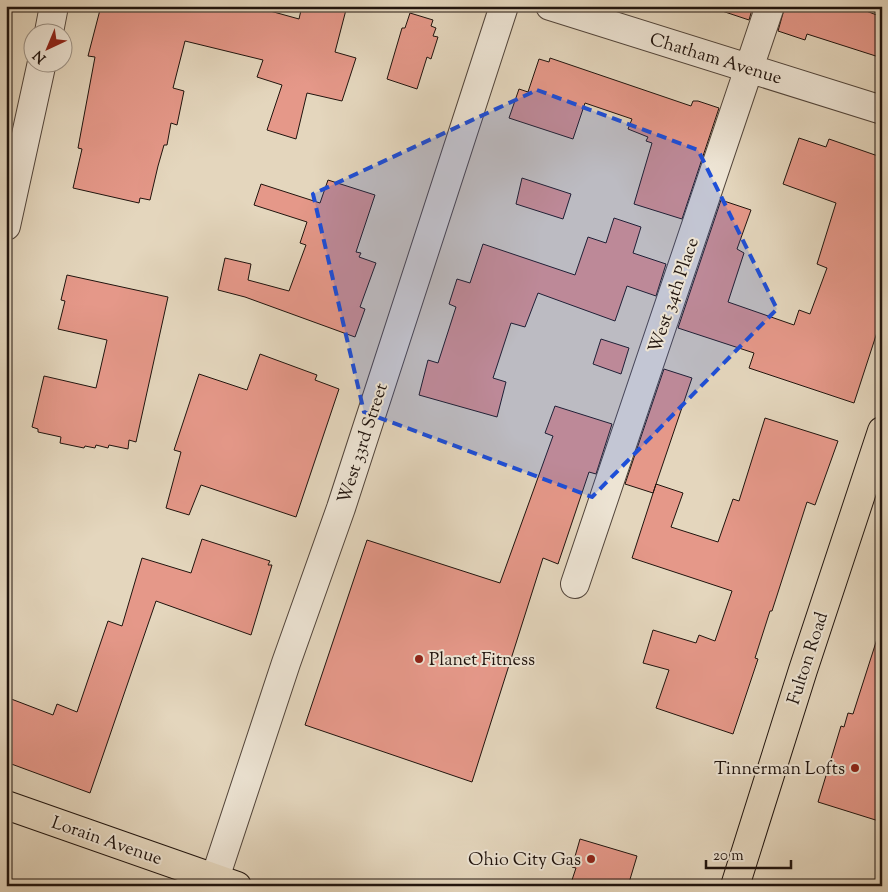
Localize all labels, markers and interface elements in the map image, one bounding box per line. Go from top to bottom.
north arrow [22,22,72,72]
street label: Chatham Avenue [646,27,785,92]
text: N [29,45,51,67]
street label: West 34th Place [643,235,707,357]
street label: West 33rd Street [332,380,396,507]
street label: Fulton Road [782,609,836,708]
place label: Planet Fitness [429,648,535,674]
marker: Planet Fitness [413,653,425,665]
place label: Tinnerman Lofts [714,757,845,783]
marker: Tinnerman Lofts [849,762,861,774]
street label: Lorain Avenue [48,811,165,873]
scale bar [706,837,790,869]
text: 20 m [713,846,744,867]
place label: Ohio City Gas [468,848,581,874]
marker: Ohio City Gas [585,853,597,865]

